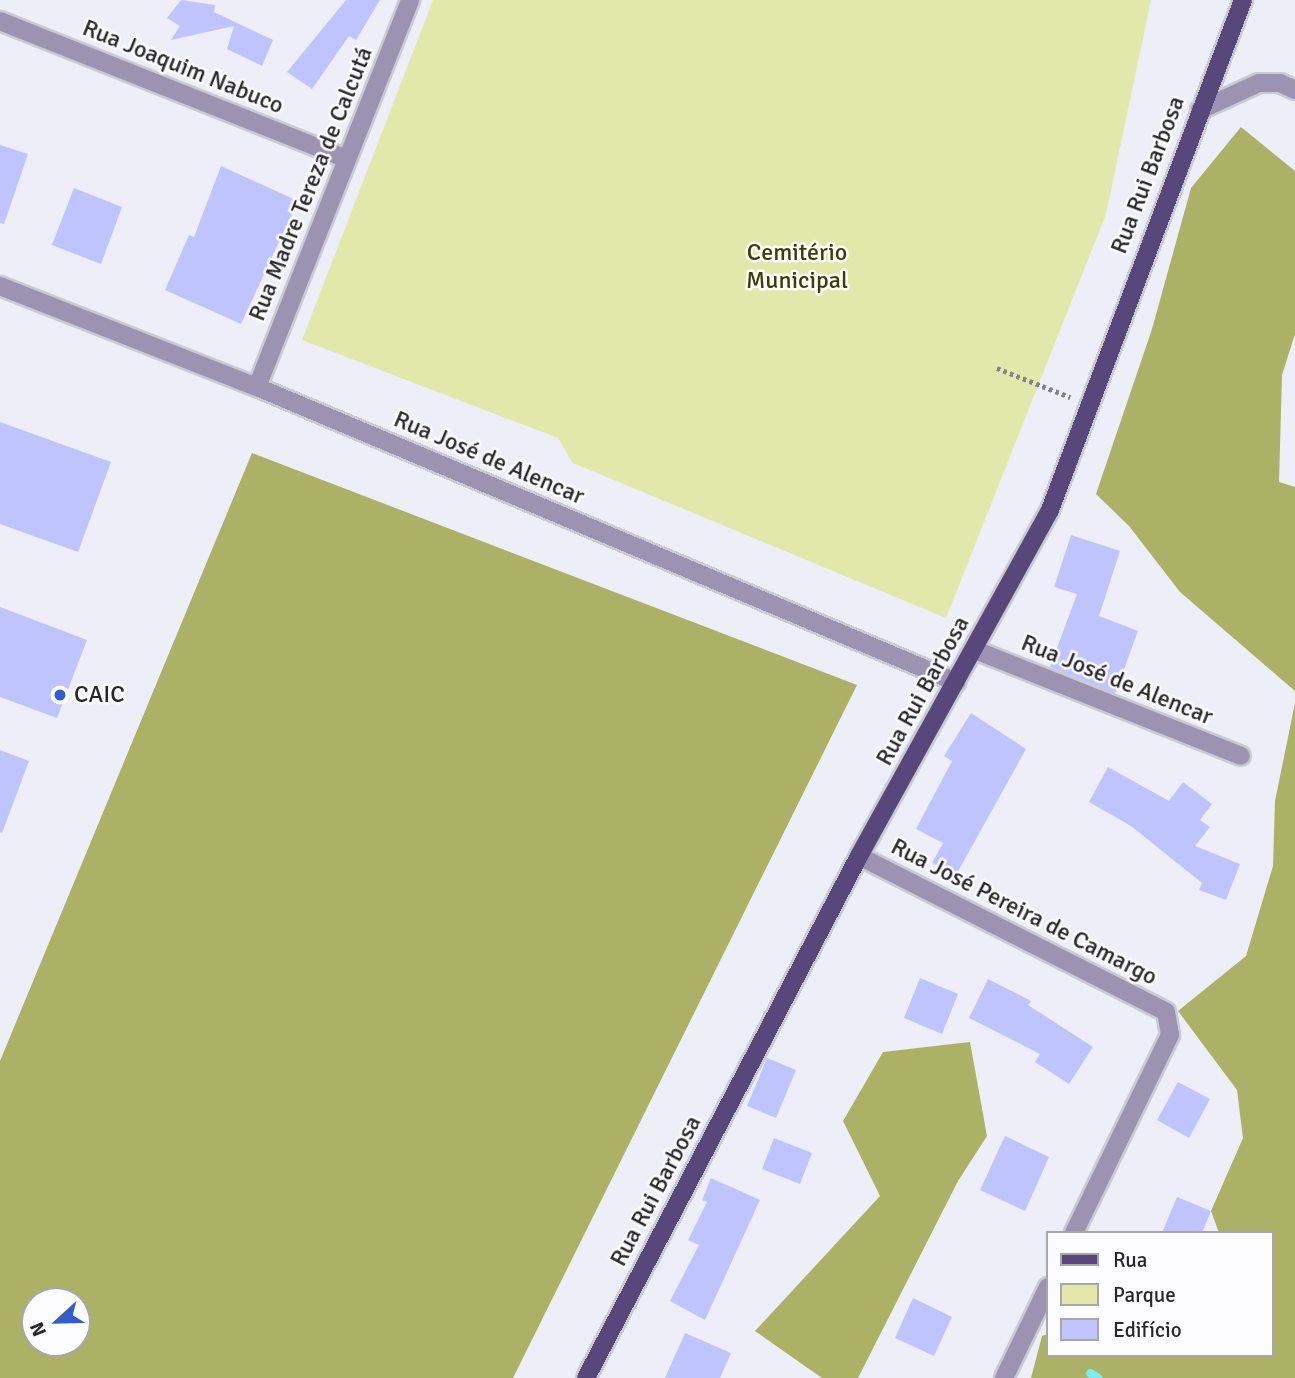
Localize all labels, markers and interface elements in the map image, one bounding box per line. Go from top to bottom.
street label: Rua Joaquim Nabuco [78,14,288,120]
street label: Rua Madre Tereza de Calcutá [243,43,379,325]
street label: Rua Rui Barbosa [1105,92,1191,258]
park label: Cemitério Municipal [746,239,848,295]
street label: Rua José de Alencar [389,405,589,511]
street label: Rua Rui Barbosa [870,611,976,771]
street label: Rua José de Alencar [1017,628,1217,732]
place label: CAIC [74,681,125,709]
marker: CAIC [52,687,68,703]
street label: Rua José Pereira de Camargo [886,832,1162,992]
street label: Rua Rui Barbosa [604,1111,708,1271]
legend [1046,1231,1274,1357]
text: Rua [1113,1247,1147,1273]
text: Parque [1113,1282,1176,1308]
north arrow [21,1287,91,1357]
text: Edifício [1113,1317,1182,1343]
text: N [25,1318,52,1340]

